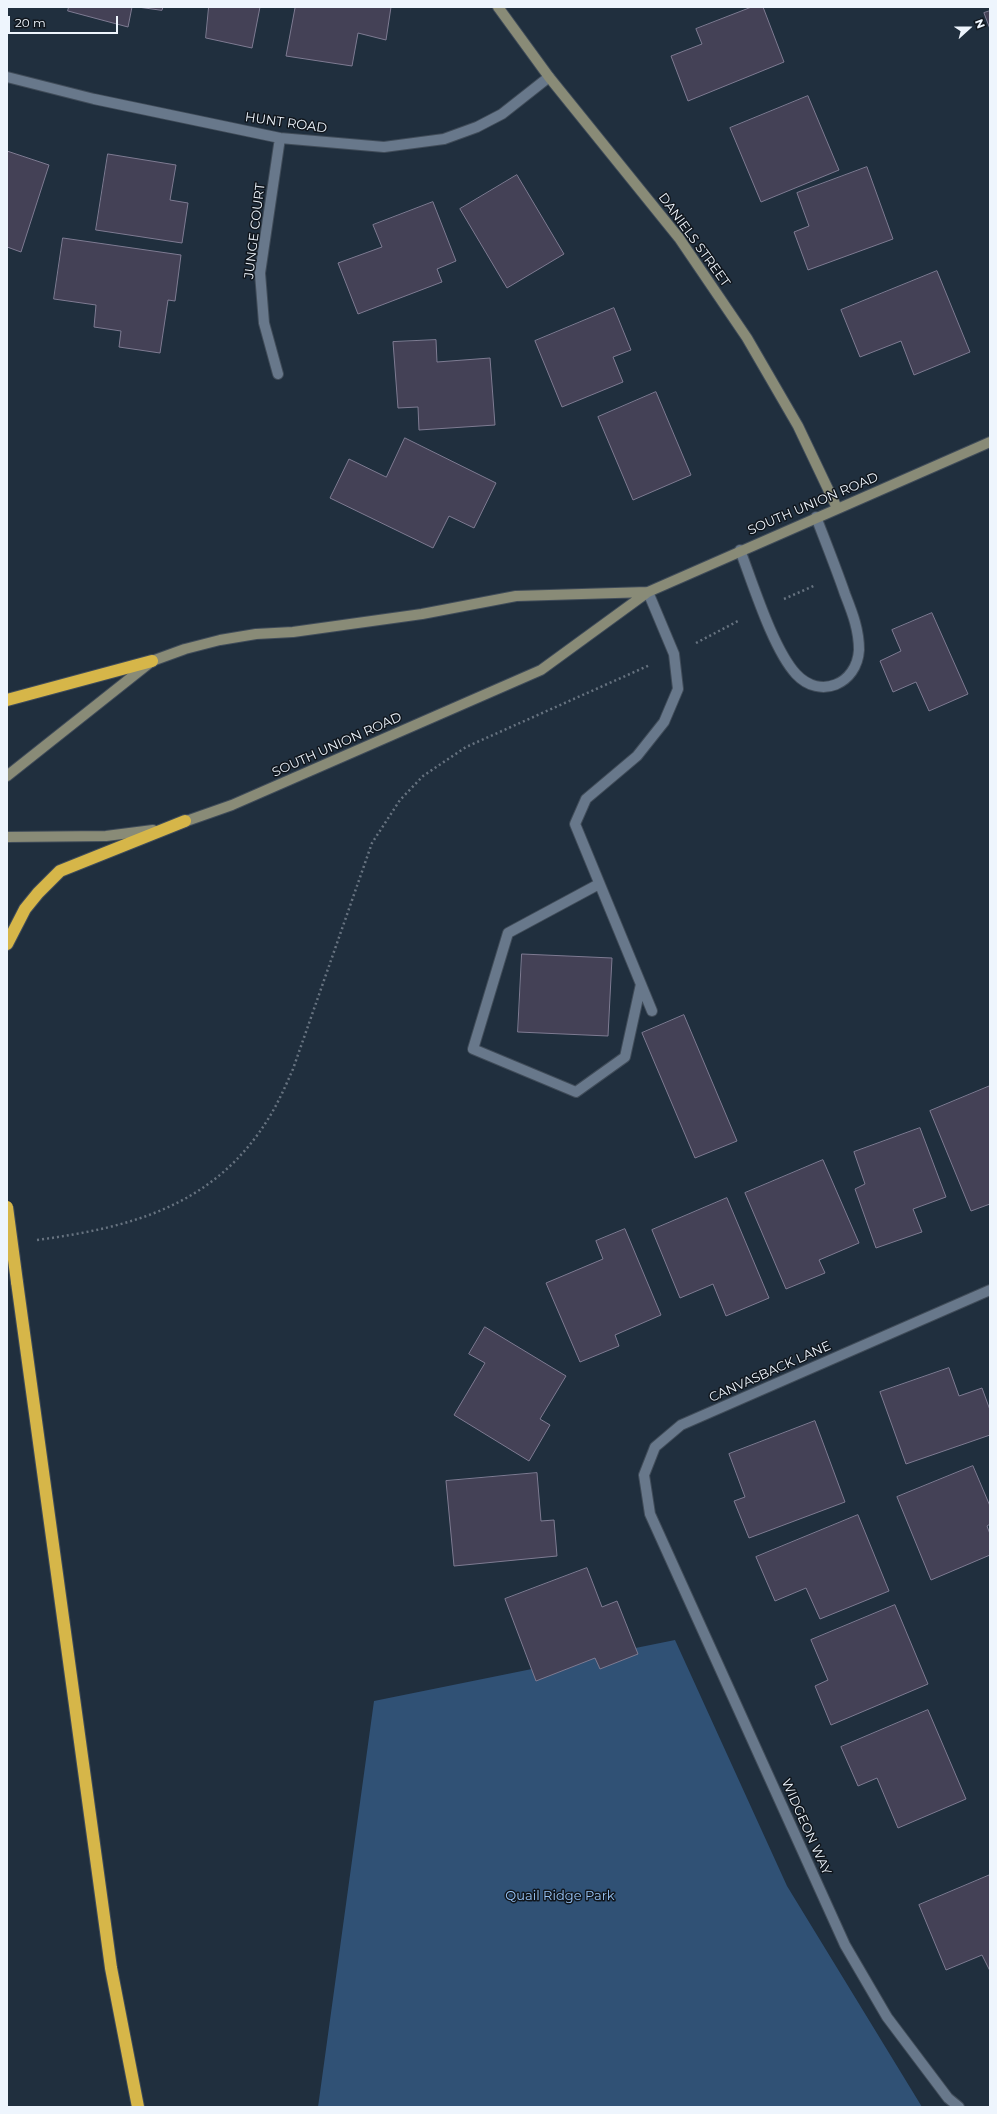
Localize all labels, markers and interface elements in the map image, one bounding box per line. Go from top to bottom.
scale bar [10,8,120,34]
north arrow [949,8,989,48]
text: 20 m [15,15,46,30]
text: N [972,17,988,30]
street label: HUNT ROAD [244,110,328,136]
street label: JUNGE COURT [241,182,269,280]
street label: DANIELS STREET [655,190,733,290]
street label: SOUTH UNION ROAD [745,469,881,539]
street label: SOUTH UNION ROAD [270,709,404,781]
street label: CANVASBACK LANE [707,1338,833,1406]
street label: WIDGEON WAY [778,1777,834,1877]
park label: Quail Ridge Park [505,1888,615,1904]

